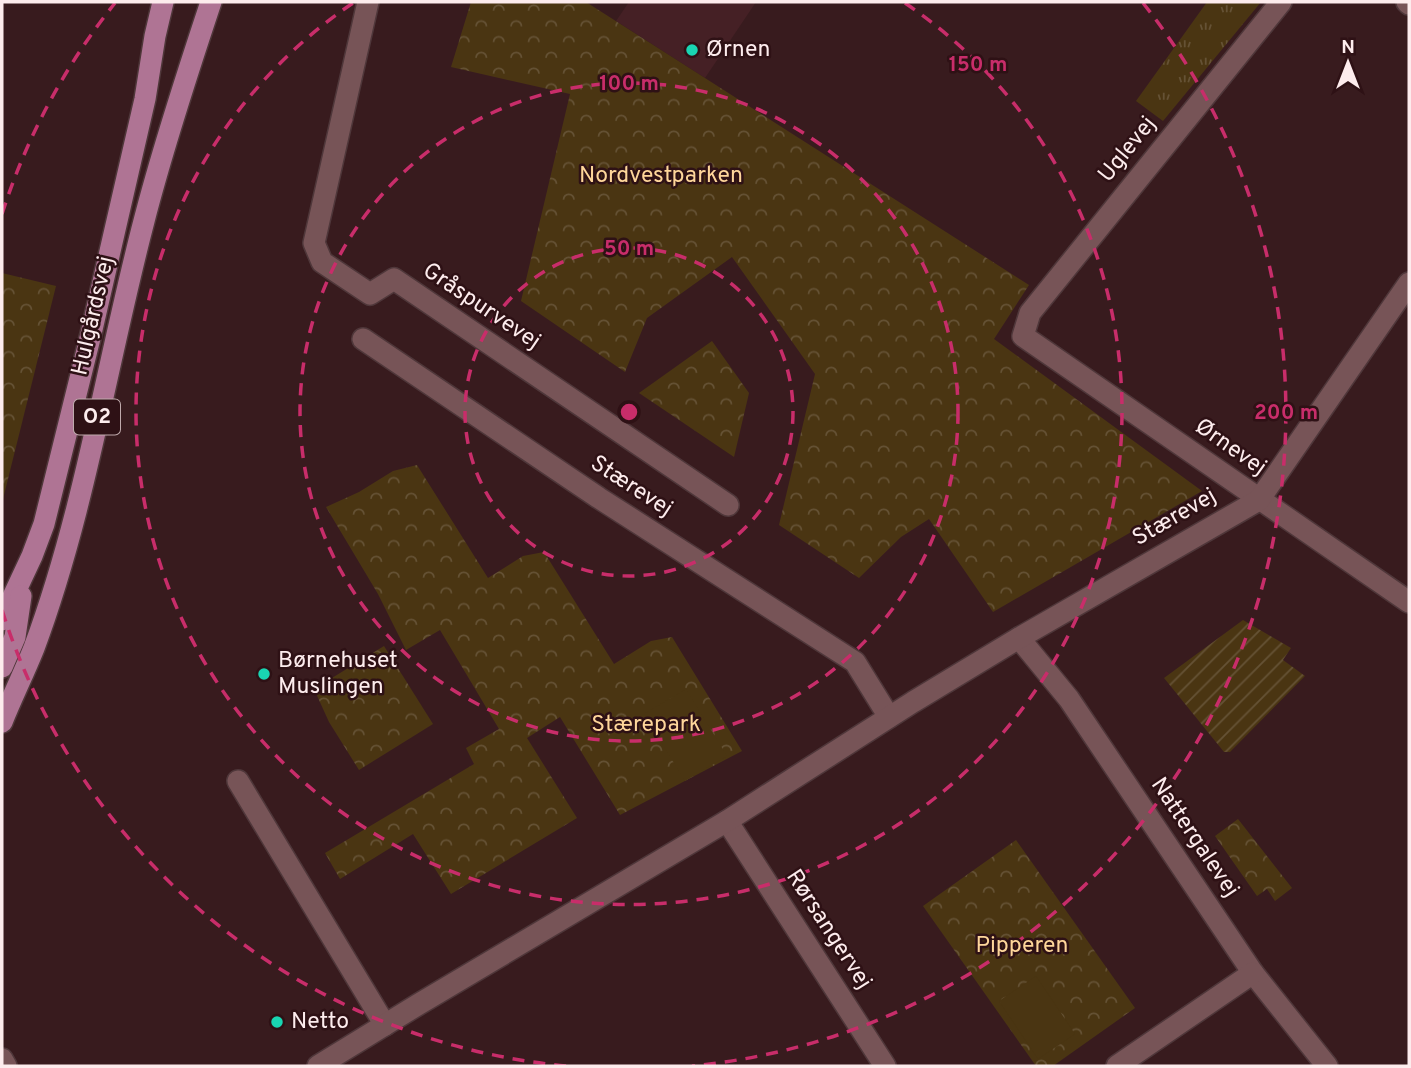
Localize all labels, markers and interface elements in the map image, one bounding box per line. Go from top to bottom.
north arrow [1313,28,1383,98]
place label: Ørnen [706,36,771,65]
text: N [1341,36,1355,60]
marker: Ørnen [684,42,700,58]
text: 150 m [949,52,1007,79]
text: 100 m [599,71,659,98]
street label: Uglevej [1093,111,1163,189]
park label: Nordvestparken [579,162,743,191]
text: 50 m [604,236,654,263]
street label: Hulgårdsvej [66,253,122,379]
street label: Gråspurvevej [417,257,545,357]
road number: O2 [74,400,120,434]
centre of rings [617,400,641,424]
text: 200 m [1254,400,1318,427]
street label: Ørnevej [1189,413,1271,483]
street label: Stærevej [584,450,678,524]
street label: Stærevej [1128,482,1222,554]
place label: Børnehuset Muslingen [278,647,398,702]
marker: Børnehuset Muslingen [256,666,272,682]
park label: Stærepark [591,711,701,740]
street label: Nattergalevej [1143,773,1245,903]
street label: Rørsangervej [779,865,877,995]
park label: Pipperen [975,932,1069,961]
place label: Netto [291,1008,349,1037]
marker: Netto [269,1014,285,1030]

